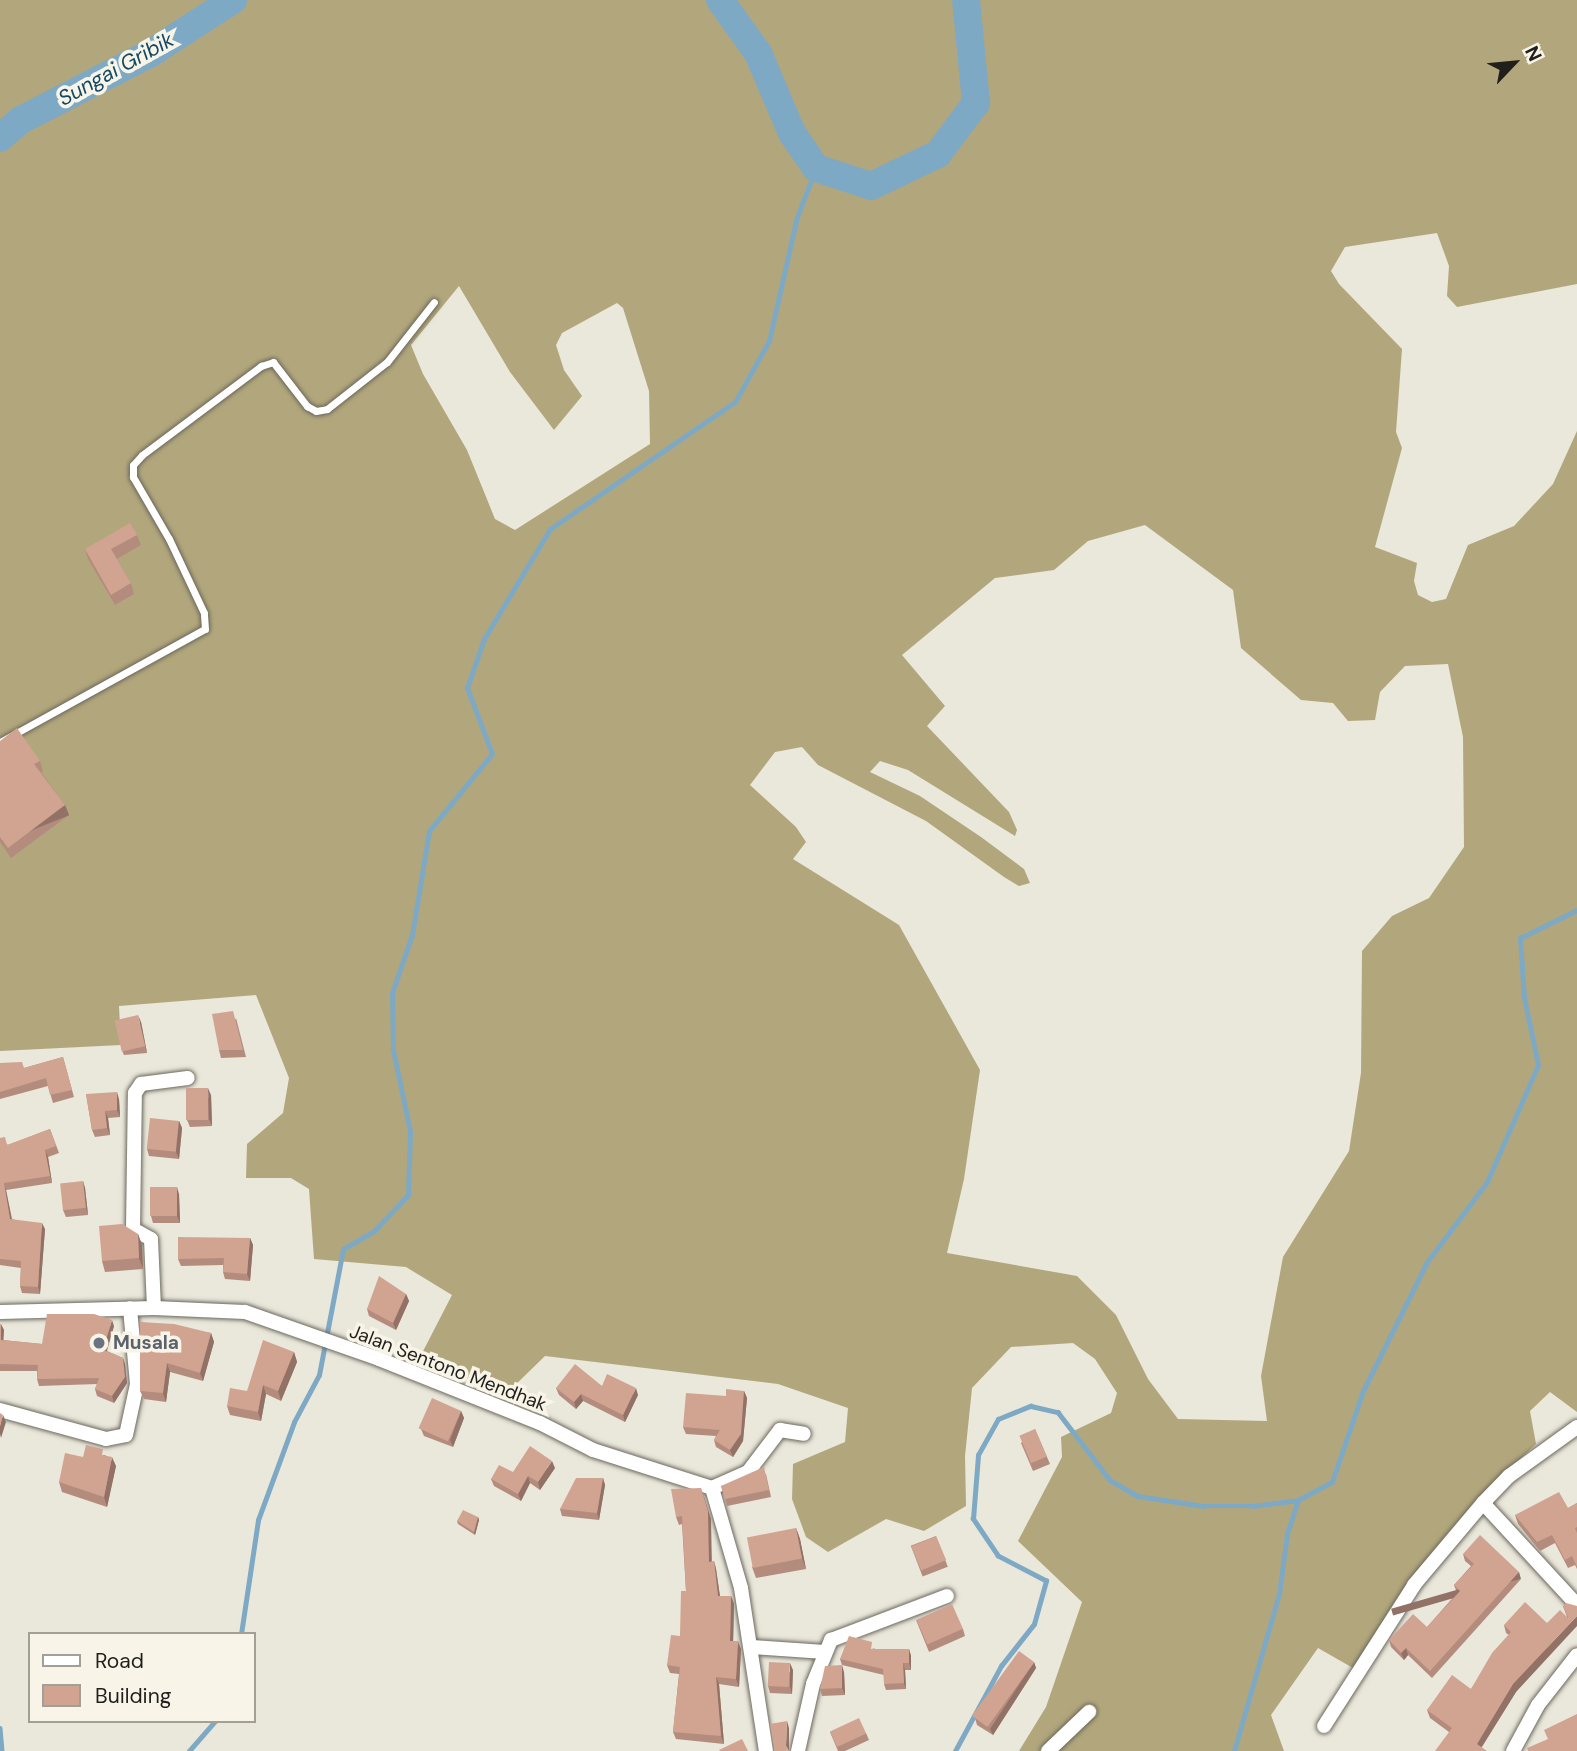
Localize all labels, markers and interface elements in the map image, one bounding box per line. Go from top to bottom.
water label: Sungai Gribik [54,27,178,111]
north arrow [1479,28,1549,98]
text: N [1519,42,1548,65]
street label: Jalan Sentono Mendhak [346,1320,550,1416]
place label: Musala [113,1332,179,1354]
marker: Musala [91,1335,107,1351]
legend [28,1632,256,1723]
text: Road [95,1647,144,1675]
text: Building [95,1682,171,1710]

